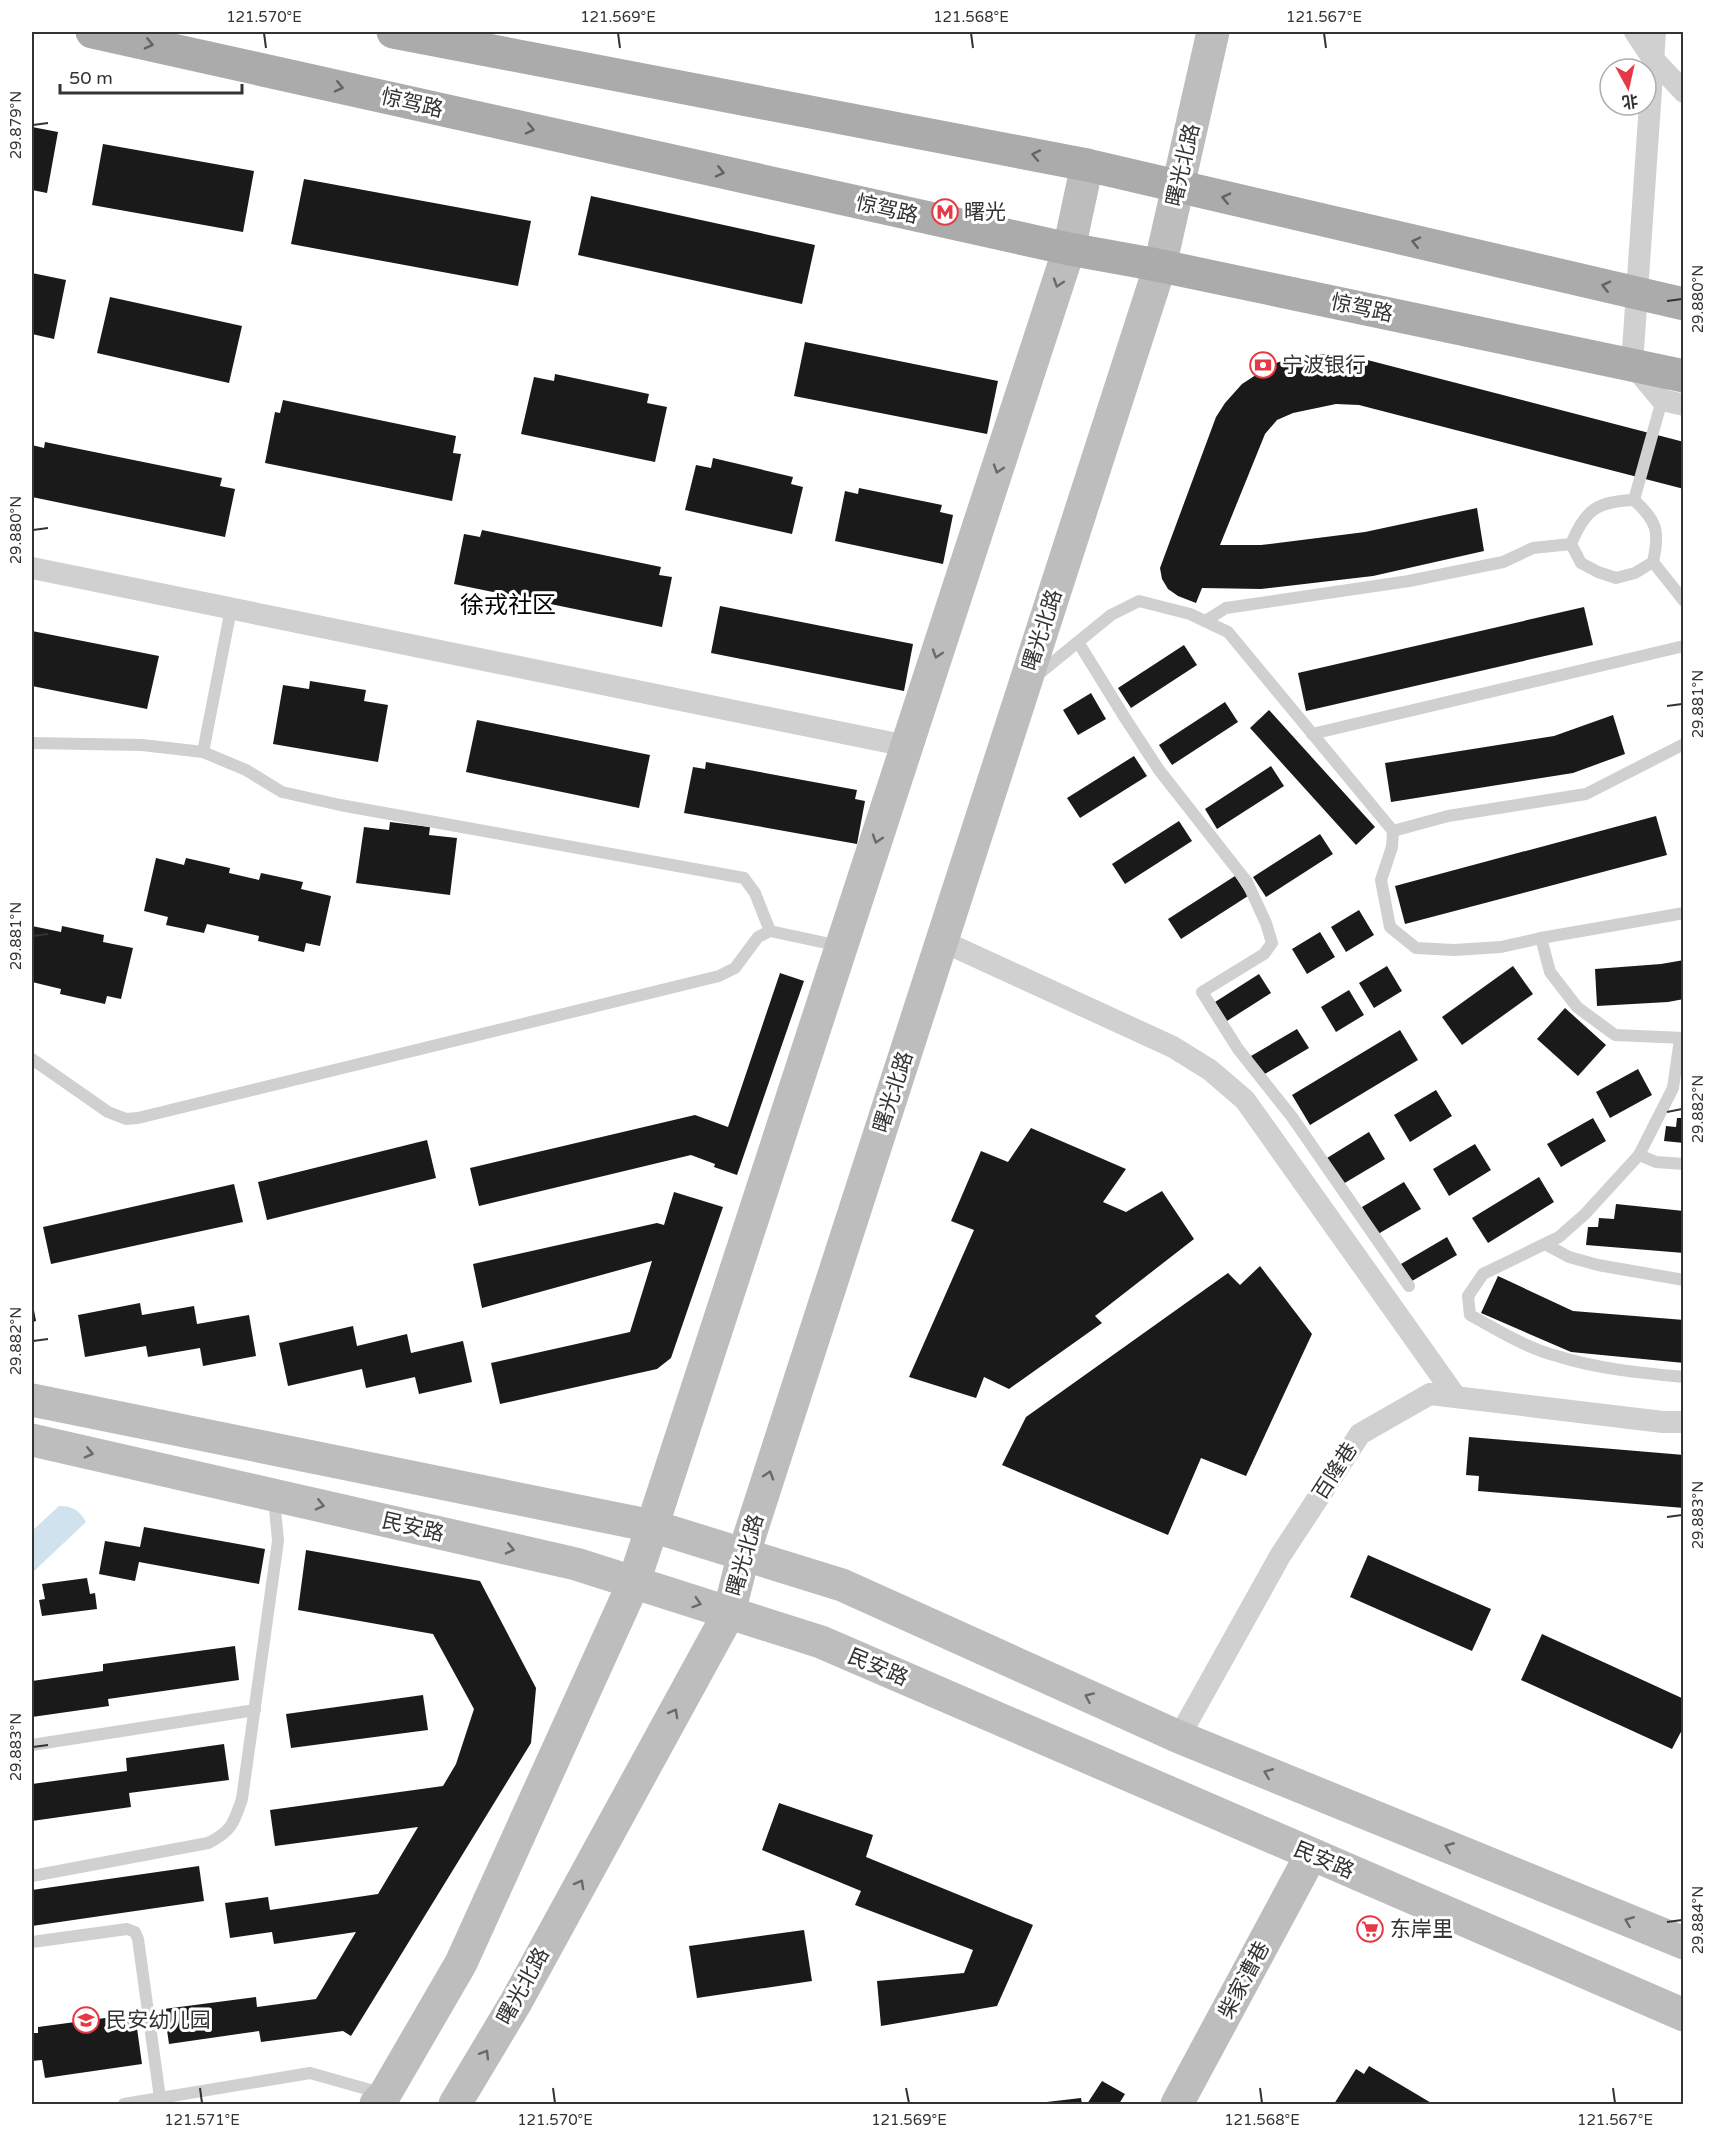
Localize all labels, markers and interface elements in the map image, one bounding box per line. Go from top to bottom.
text: 121.570°E [226,8,302,26]
text: 121.569°E [580,8,656,26]
text: 121.568°E [933,8,1009,26]
text: 121.567°E [1286,8,1362,26]
one-way arrow [144,37,154,50]
scale bar [60,57,242,95]
north arrow [1598,57,1658,117]
text: 50 m [69,67,113,89]
one-way arrow [334,79,344,92]
street label: 惊驾路 [378,84,445,123]
text: 北 [1621,90,1639,112]
text: 29.879°N [7,91,25,159]
street label: 曙光北路 [1162,121,1205,209]
one-way arrow [524,122,534,135]
one-way arrow [1031,149,1041,162]
one-way arrow [715,164,725,177]
street label: 惊驾路 [853,190,920,229]
one-way arrow [1221,192,1231,205]
metro station icon: 曙光 [930,197,960,227]
place label: 曙光 [964,200,1006,225]
one-way arrow [1411,236,1421,249]
text: 29.880°N [1689,265,1707,333]
one-way arrow [1053,277,1065,288]
one-way arrow [1601,280,1611,293]
street label: 惊驾路 [1328,290,1395,327]
bank icon: 宁波银行 [1248,350,1278,380]
place label: 宁波银行 [1282,353,1366,378]
one-way arrow [992,463,1005,474]
text: 29.880°N [7,496,25,564]
street label: 曙光北路 [1018,586,1067,674]
district label: 徐戎社区 [460,591,556,620]
one-way arrow [932,648,944,659]
text: 29.881°N [1689,670,1707,738]
one-way arrow [871,833,884,844]
text: 29.881°N [7,902,25,970]
street label: 曙光北路 [869,1048,918,1136]
text: 29.882°N [1689,1075,1707,1143]
text: 29.882°N [7,1307,25,1375]
street label: 百隆巷 [1308,1438,1363,1504]
one-way arrow [83,1445,93,1458]
one-way arrow [762,1470,774,1481]
text: 29.883°N [1689,1481,1707,1549]
one-way arrow [314,1498,324,1511]
street label: 民安路 [379,1508,446,1547]
street label: 曙光北路 [722,1511,769,1599]
one-way arrow [504,1542,514,1555]
one-way arrow [691,1595,702,1608]
street label: 民安路 [844,1644,912,1691]
one-way arrow [1084,1692,1095,1704]
one-way arrow [667,1709,678,1719]
text: 29.883°N [7,1713,25,1781]
one-way arrow [1263,1768,1274,1781]
street label: 民安路 [1290,1837,1358,1884]
one-way arrow [1444,1842,1455,1854]
one-way arrow [573,1880,584,1890]
text: 29.884°N [1689,1886,1707,1954]
supermarket icon: 东岸里 [1355,1914,1385,1944]
one-way arrow [1625,1916,1636,1928]
place label: 东岸里 [1390,1917,1453,1942]
street label: 柴家漕巷 [1214,1937,1275,2023]
street label: 曙光北路 [492,1943,555,2029]
school or university icon: 民安幼儿园 [71,2005,101,2035]
place label: 民安幼儿园 [106,2008,211,2033]
one-way arrow [477,2050,489,2060]
text: 121.571°E [164,2111,240,2129]
text: 121.570°E [517,2111,593,2129]
text: 121.569°E [871,2111,947,2129]
text: 121.568°E [1224,2111,1300,2129]
text: 121.567°E [1577,2111,1653,2129]

